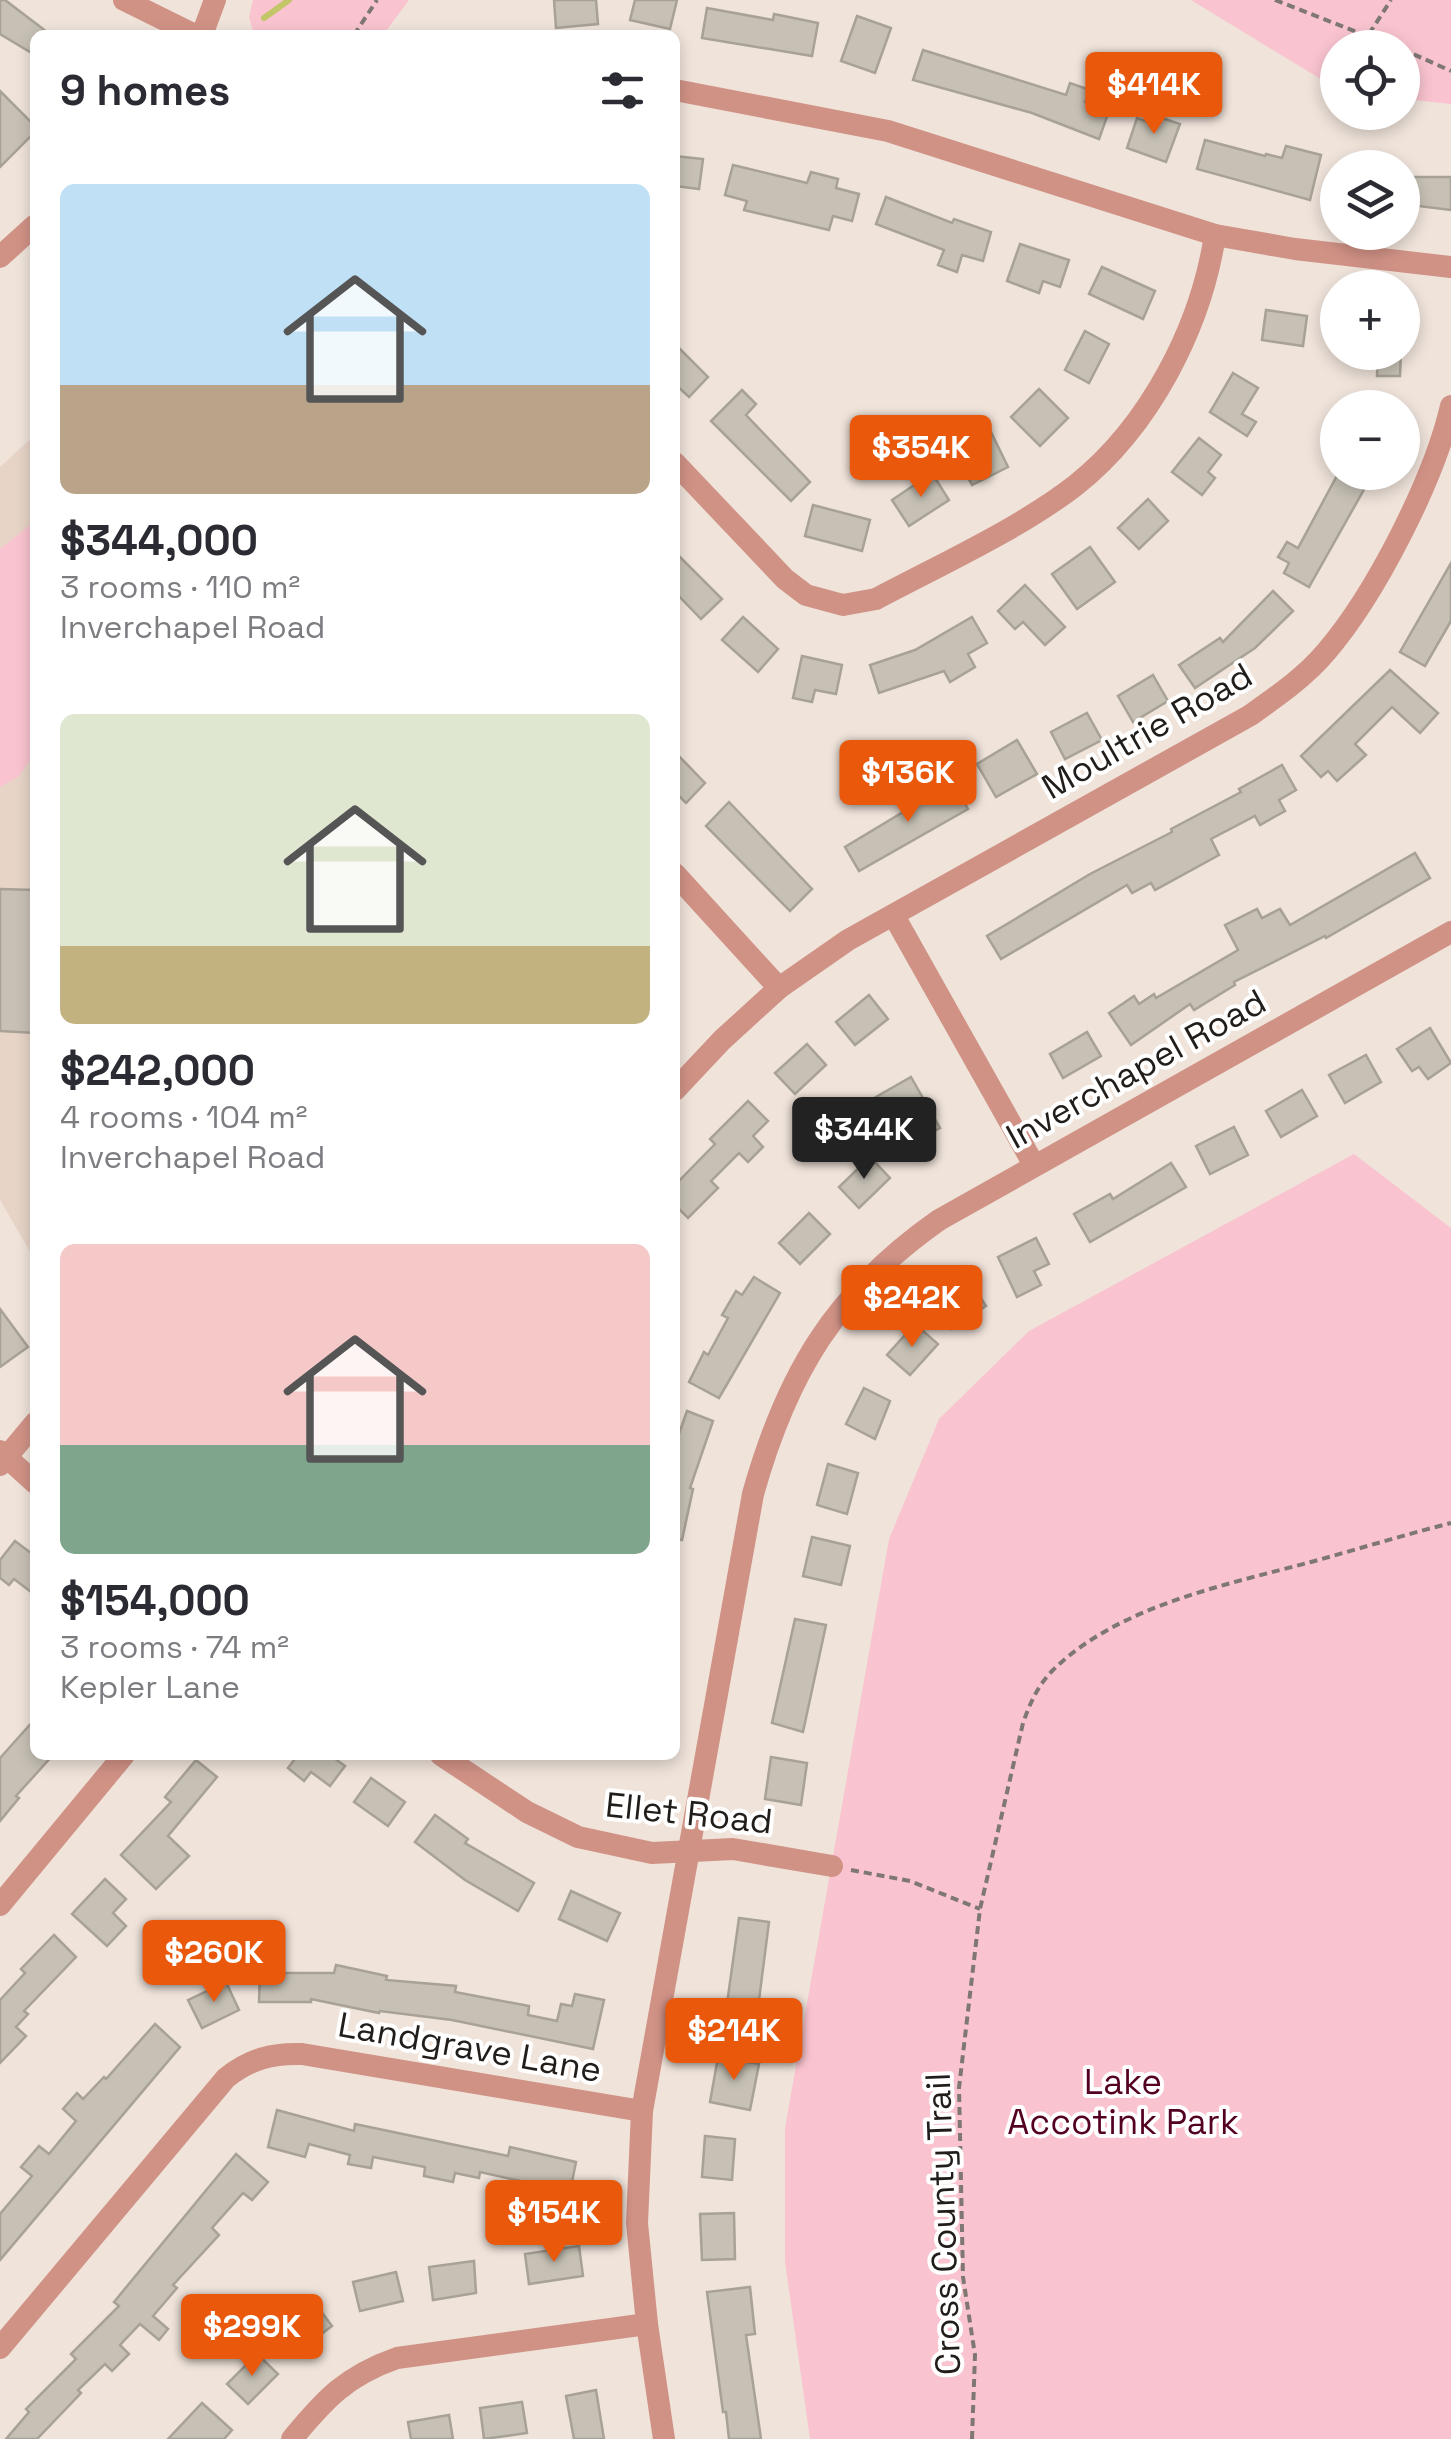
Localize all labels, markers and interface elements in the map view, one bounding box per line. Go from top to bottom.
map controls [1320,30,1420,490]
button: locate [1320,30,1420,130]
pin: $414K [1084,52,1224,137]
icon: filters [595,63,650,118]
text: 9 homes [60,64,230,117]
text: $414K [1107,64,1201,104]
button: layers [1320,150,1420,250]
icon: home [265,249,445,429]
button: + [1320,270,1420,370]
button: − [1320,390,1420,490]
pin: $354K [851,415,991,500]
text: $354K [872,427,970,467]
text: $344,000 [60,514,258,567]
text: 3 rooms · 110 m² [60,567,300,607]
text: Inverchapel Road [60,607,325,647]
street label: Moultrie Road [1034,653,1260,809]
pin: $136K [838,740,978,825]
text: $136K [861,752,955,792]
icon: home [265,779,445,959]
street label: Inverchapel Road [998,979,1274,1159]
text: $242,000 [60,1044,255,1097]
text: 4 rooms · 104 m² [60,1097,307,1137]
pin: $344K [794,1097,934,1182]
text: $344K [814,1109,914,1149]
text: Inverchapel Road [60,1137,325,1177]
pin: $242K [842,1265,982,1350]
text: $242K [863,1277,961,1317]
icon: home [265,1309,445,1489]
text: $154,000 [60,1574,250,1627]
text: 3 rooms · 74 m² [60,1627,289,1667]
text: Kepler Lane [60,1667,240,1707]
street label: Ellet Road [603,1782,775,1844]
pin: $260K [144,1920,284,2005]
text: $260K [165,1932,263,1972]
pin: $214K [664,1998,804,2083]
street label: Landgrave Lane [335,2002,605,2092]
text: $214K [687,2010,781,2050]
park label: Lake Accotink Park [1007,2060,1239,2144]
street label: Cross County Trail [916,2072,970,2376]
pin: $154K [484,2180,624,2265]
text: $154K [507,2192,601,2232]
pin: $299K [182,2294,322,2379]
text: $299K [203,2306,301,2346]

